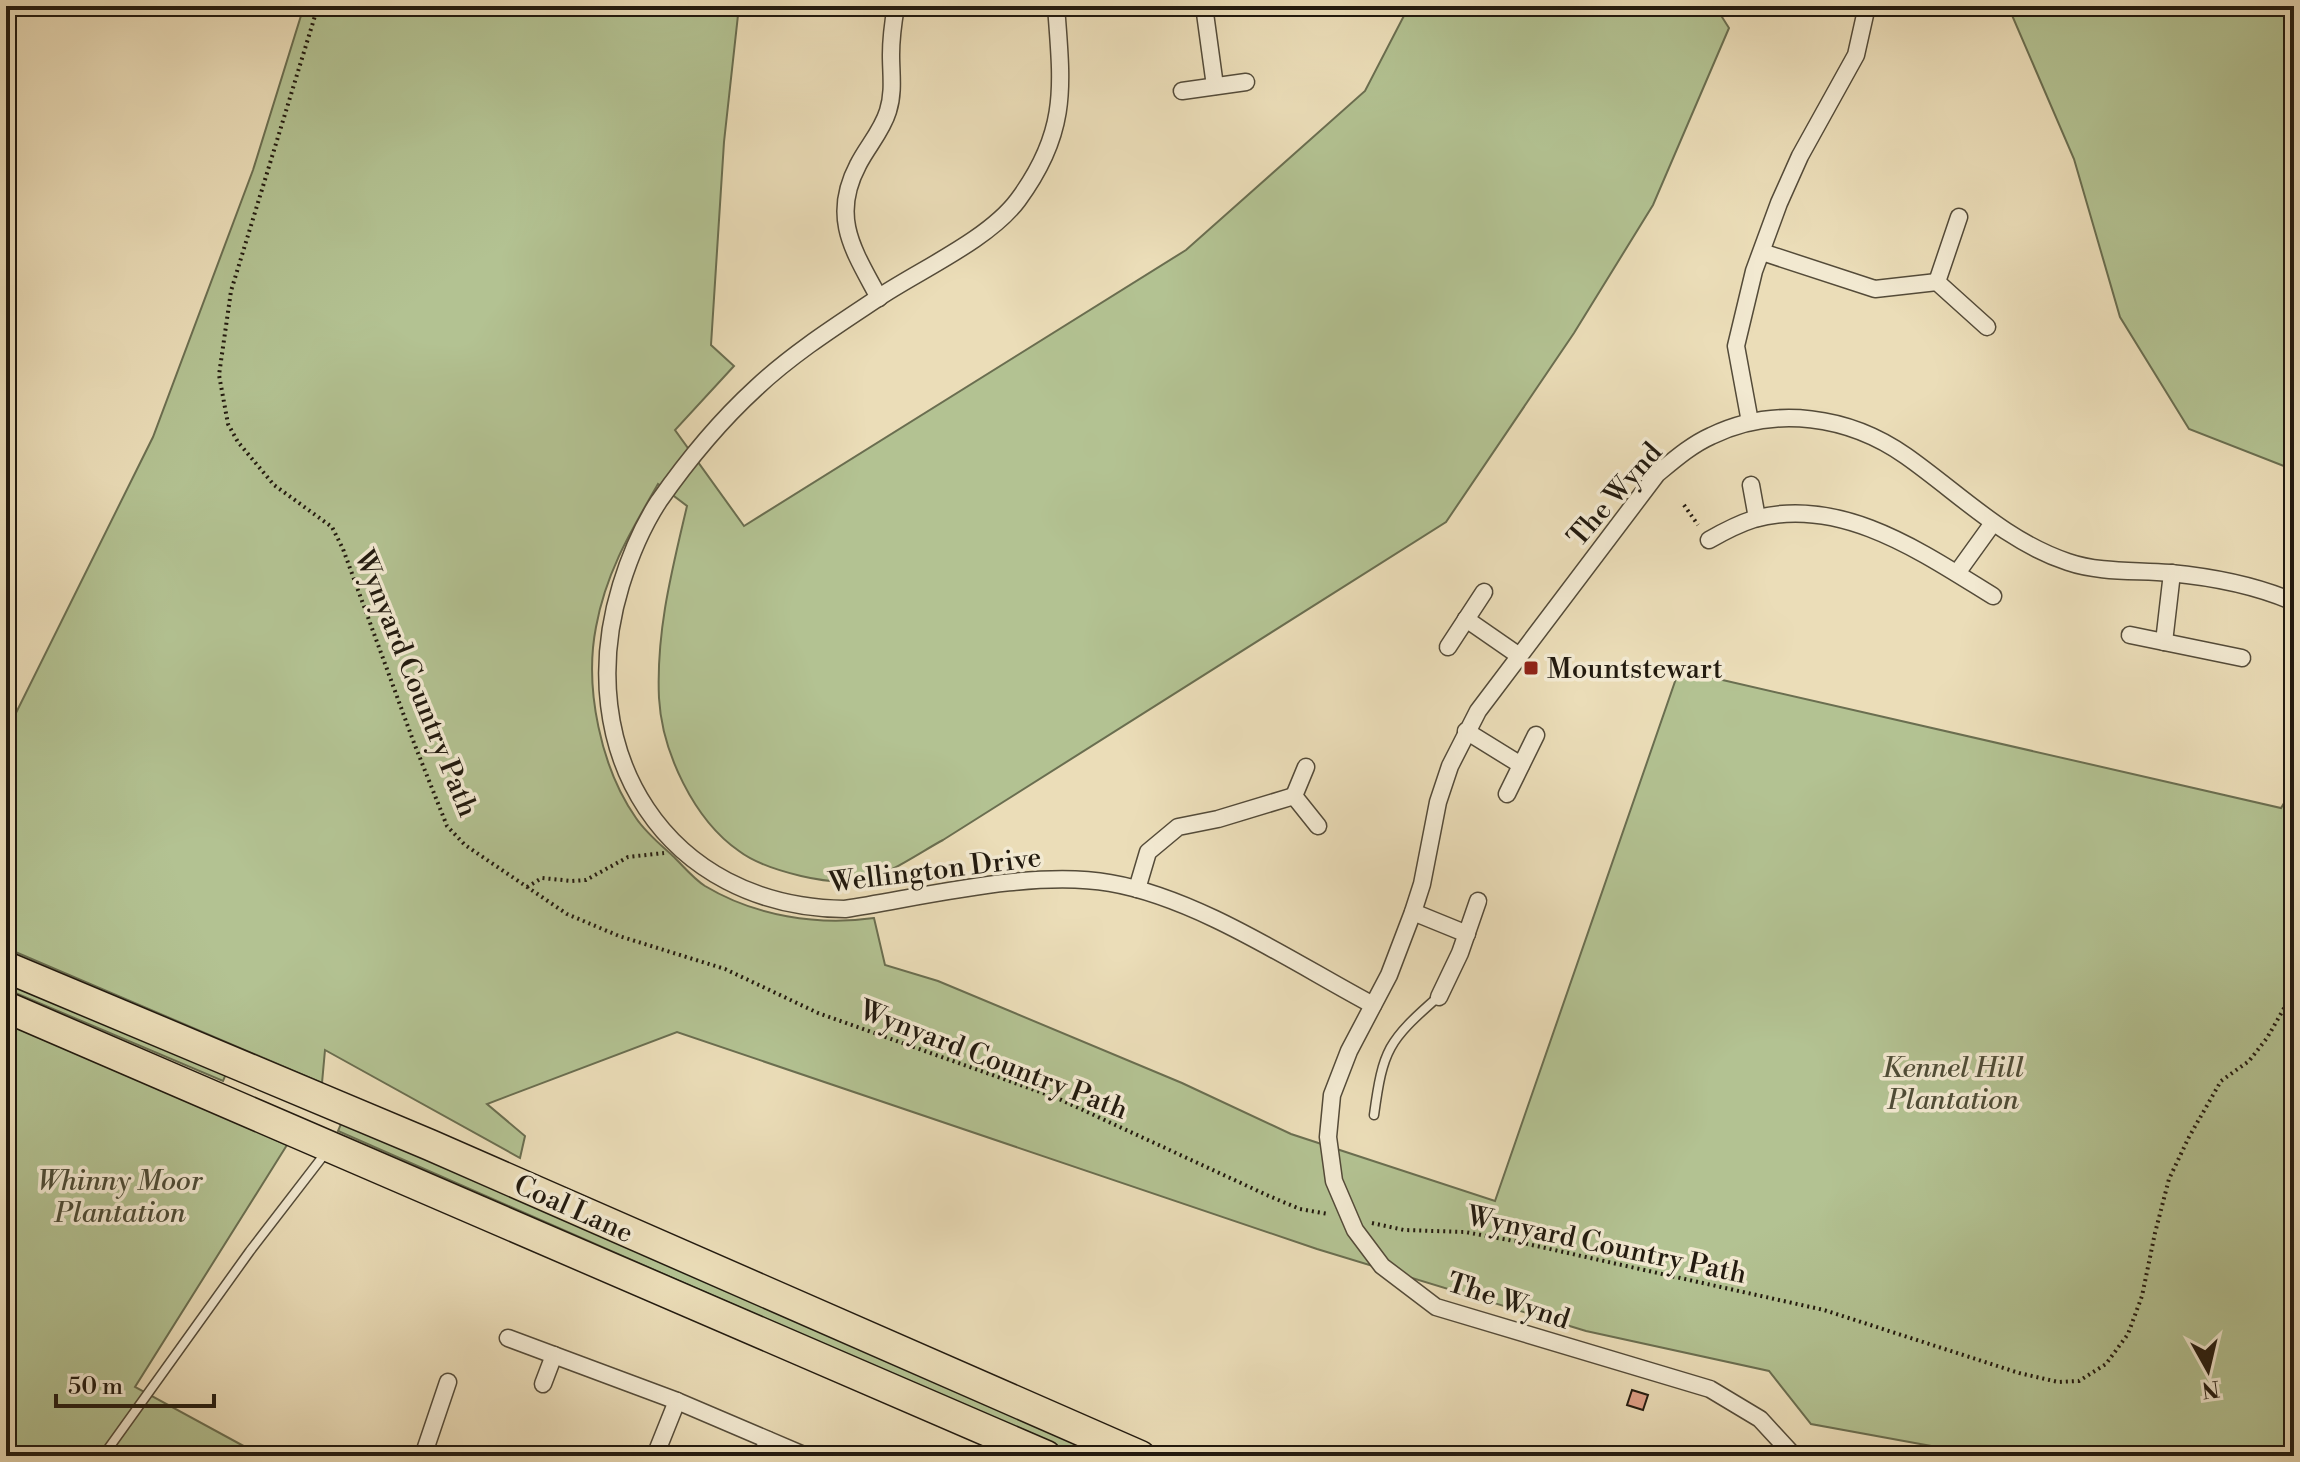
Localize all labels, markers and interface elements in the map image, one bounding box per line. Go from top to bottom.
street label: The Wynd [1560,436,1670,554]
street label: Wynyard Country Path [346,544,485,822]
place label: Mountstewart [1547,652,1723,687]
marker: Mountstewart [1522,659,1540,677]
street label: Wellington Drive [826,840,1043,901]
street label: Wynyard Country Path [853,993,1133,1128]
park label: Kennel Hill Plantation [1882,1051,2024,1118]
park label: Whinny Moor Plantation [37,1164,204,1231]
street label: Coal Lane [508,1168,638,1251]
street label: Wynyard Country Path [1463,1199,1750,1292]
street label: The Wynd [1443,1265,1574,1338]
north arrow [2168,1330,2248,1410]
scale bar [56,1358,214,1408]
text: 50 m [68,1372,123,1402]
text: N [2199,1374,2221,1403]

